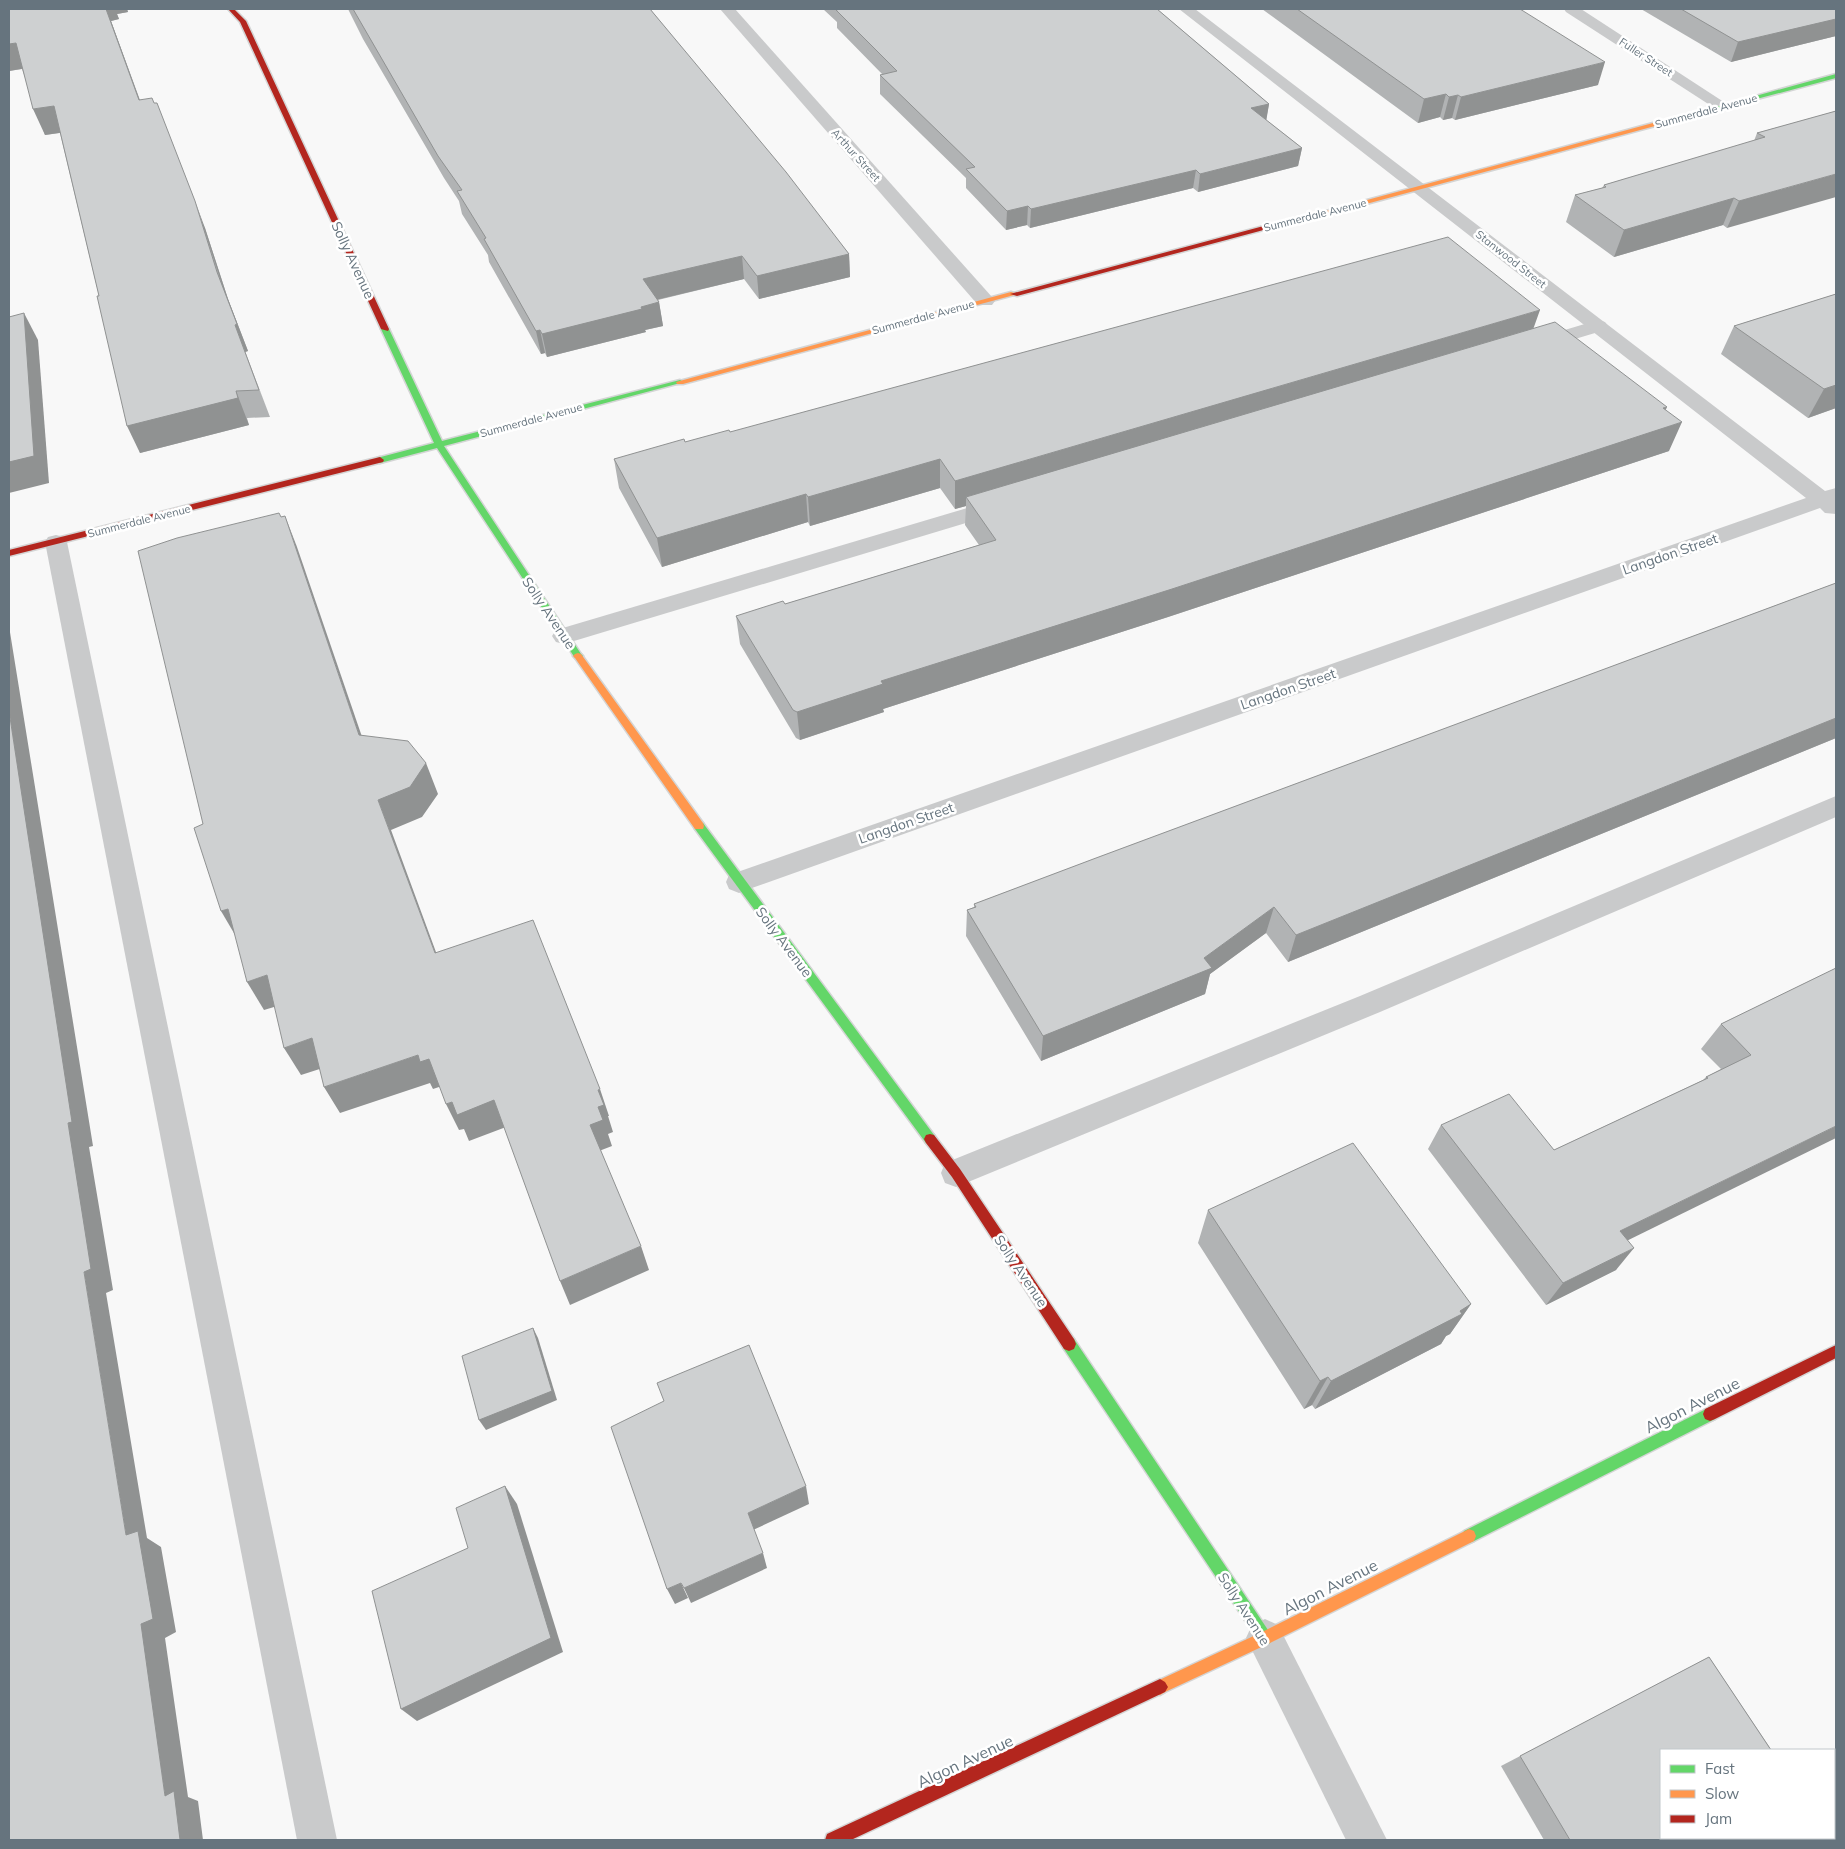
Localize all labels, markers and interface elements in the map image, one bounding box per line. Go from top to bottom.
street label: Fuller Street [1617,35,1675,80]
street label: Summerdale Avenue [1653,91,1759,131]
street label: Arthur Street [829,126,883,184]
street label: Summerdale Avenue [1262,195,1368,235]
street label: Solly Avenue [327,218,379,302]
street label: Stanwood Street [1473,227,1549,291]
street label: Summerdale Avenue [870,297,976,337]
street label: Summerdale Avenue [478,400,584,440]
street label: Summerdale Avenue [86,501,192,541]
street label: Langdon Street [1620,529,1720,579]
street label: Solly Avenue [518,573,580,653]
street label: Langdon Street [1238,664,1338,714]
street label: Langdon Street [856,798,956,848]
street label: Solly Avenue [752,903,816,981]
street label: Solly Avenue [990,1231,1052,1311]
street label: Algon Avenue [1641,1373,1743,1437]
street label: Algon Avenue [1279,1555,1381,1619]
street label: Solly Avenue [1214,1569,1274,1649]
street label: Algon Avenue [914,1730,1016,1792]
legend [1660,1749,1835,1839]
text: Fast [1705,1759,1735,1778]
text: Slow [1705,1784,1739,1803]
text: Jam [1705,1809,1732,1828]

